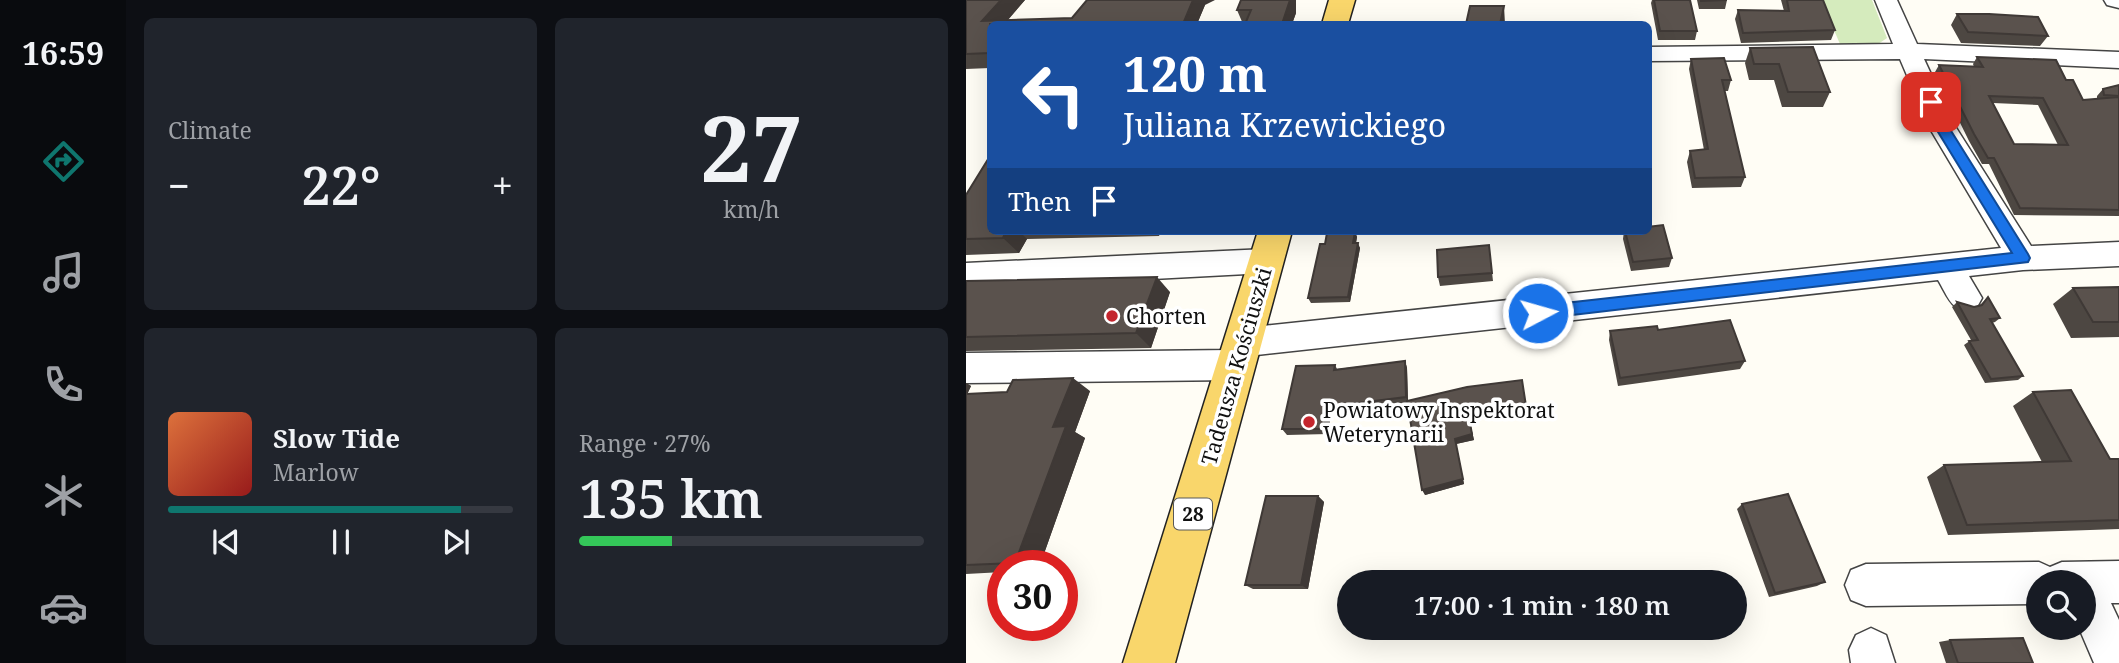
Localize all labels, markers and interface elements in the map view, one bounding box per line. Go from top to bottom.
text: 16:59 [22,31,104,74]
text: 120 m [1123,40,1267,106]
icon: left [1008,49,1099,140]
pin [1901,72,1961,132]
icon: arrive [1912,83,1950,121]
text: 27 [700,85,803,209]
text: Juliana Krzewickiego [1123,103,1446,146]
text: Climate [168,114,252,146]
icon: directions [39,137,88,186]
text: 22° [301,149,381,220]
text: − [168,159,190,211]
text: + [492,159,513,211]
icon: arrive [1085,182,1123,220]
text: Then [1008,183,1071,219]
text: km/h [723,193,780,225]
icon: music [39,248,88,297]
street label: Tadeusza Kościuszki [1194,264,1278,468]
position arrow [1501,276,1575,350]
place label: Chorten [1126,302,1206,330]
marker: Chorten [1104,308,1120,324]
icon: phone [39,360,88,409]
place label: Powiatowy Inspektorat Weterynarii [1323,396,1555,448]
marker: Powiatowy Inspektorat Weterynarii [1301,414,1317,430]
text: Slow Tide [273,420,400,456]
text: Range · 27% [579,427,711,459]
text: Marlow [273,456,359,488]
text: 135 km [579,462,763,533]
icon: climate [39,471,88,520]
road number: 28 [1174,499,1212,530]
icon: previous [207,523,245,561]
icon: pause [322,523,360,561]
icon: next [437,523,475,561]
speed limit sign: 30 [987,550,1078,641]
map controls [2026,570,2096,640]
button: search [2026,570,2096,640]
icon: car [39,583,88,632]
text: 17:00 · 1 min · 180 m [1414,587,1670,623]

